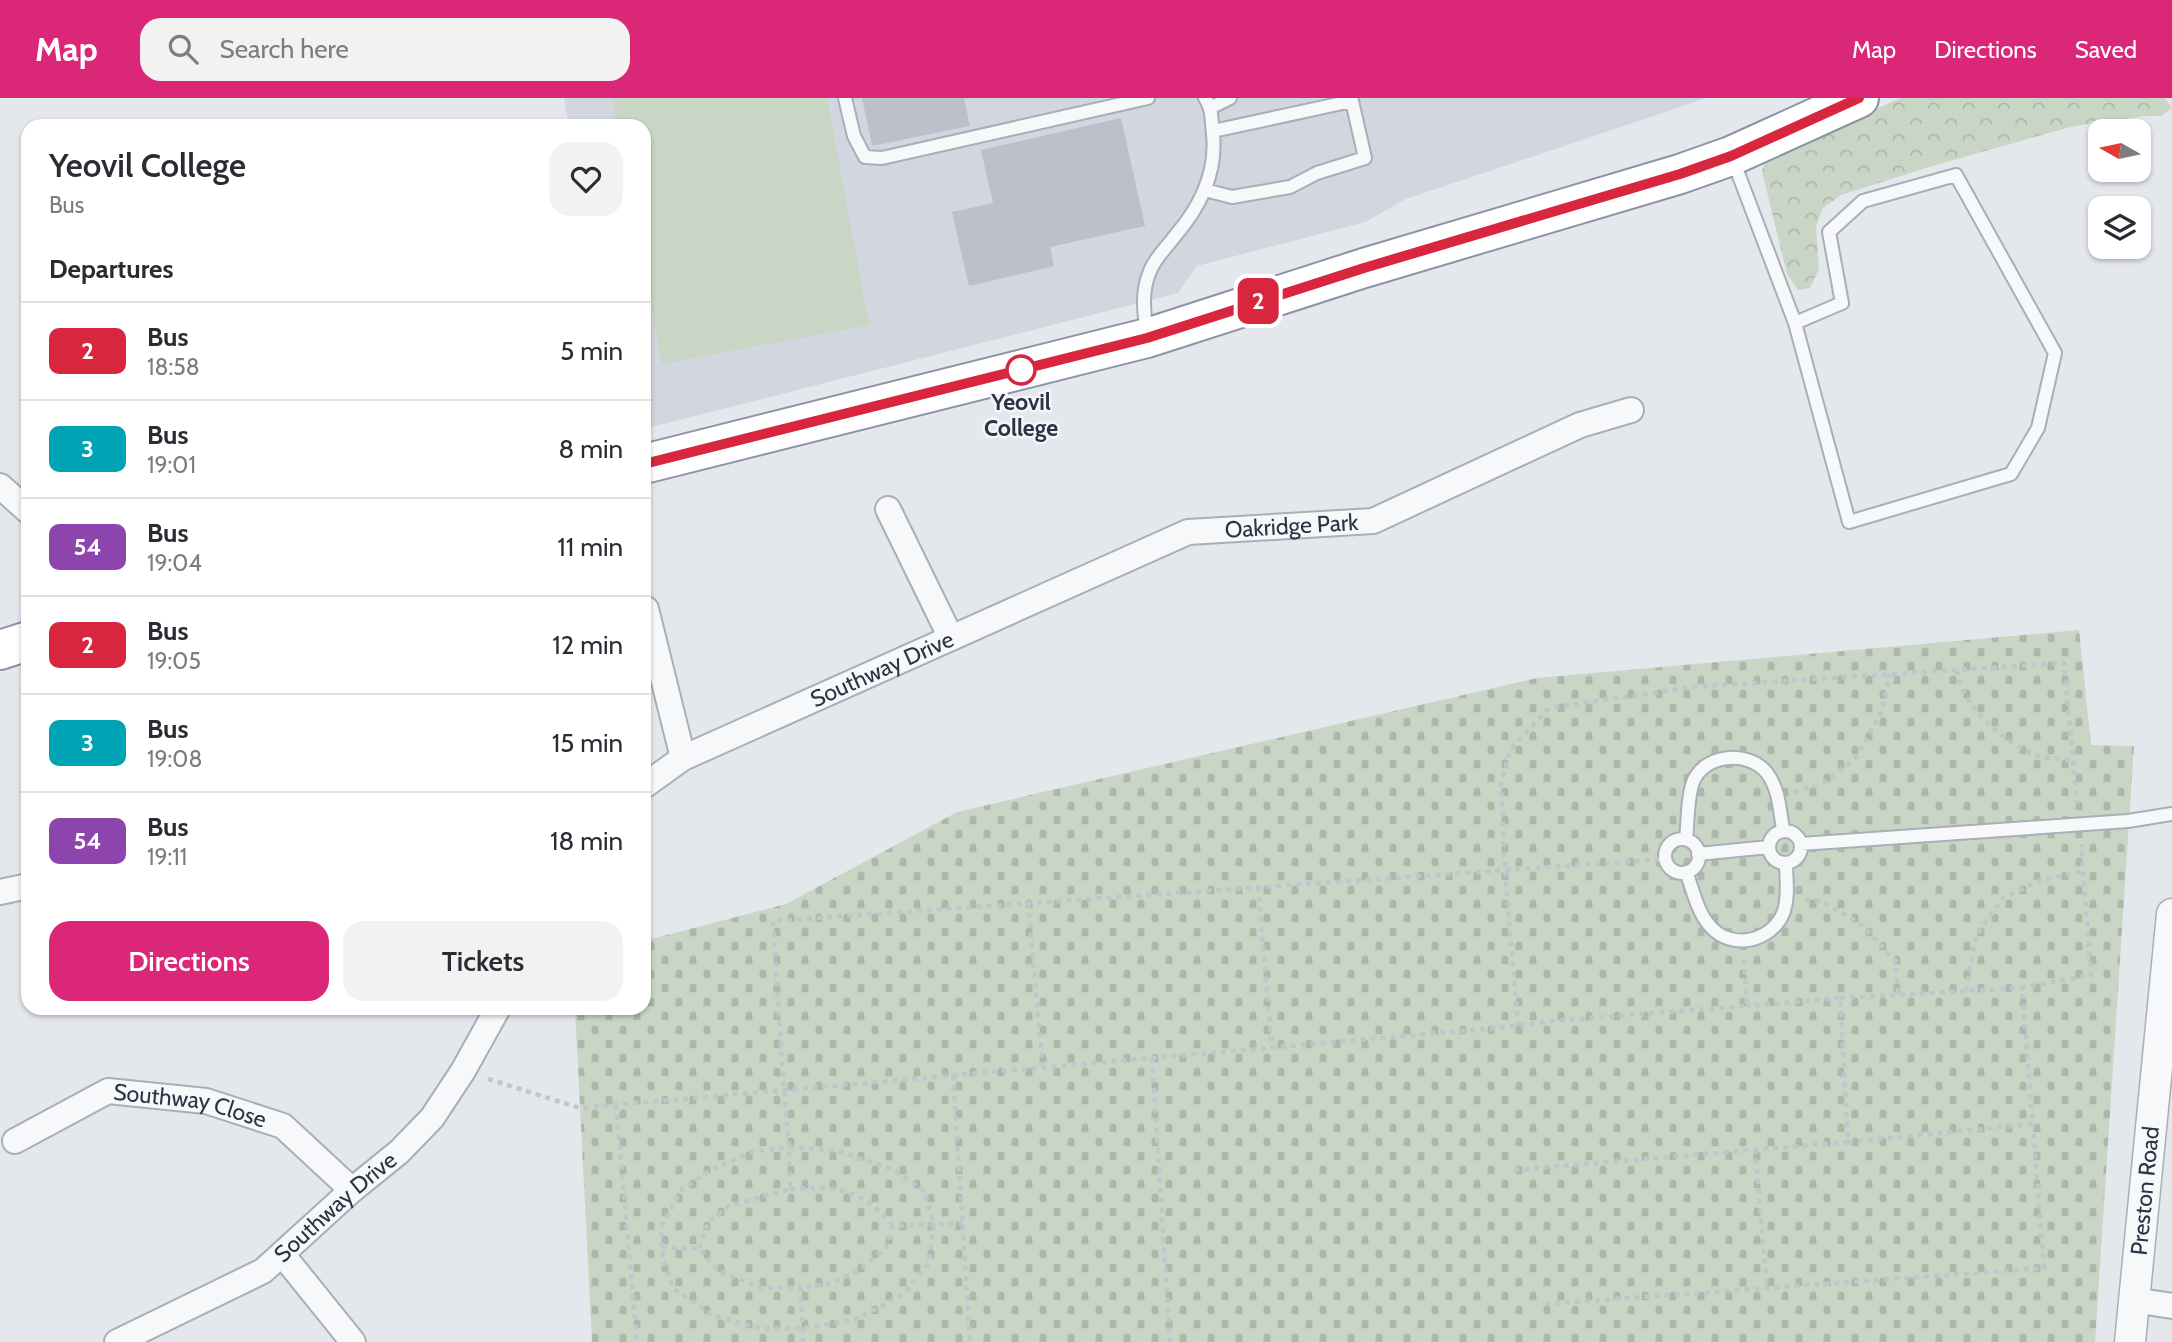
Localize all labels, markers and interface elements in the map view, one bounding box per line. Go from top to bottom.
search box [140,18,630,81]
text: Map [35,29,98,69]
icon: search [164,30,202,68]
text: Search here [220,33,349,65]
text: Map [1852,35,1896,64]
text: Directions [1934,35,2037,64]
text: Saved [2075,35,2137,64]
north arrow [2088,119,2151,182]
map controls [2088,119,2151,259]
button: heart [549,142,623,216]
text: Yeovil College [49,145,246,185]
text: Bus [49,191,84,219]
button: layers [2088,196,2151,259]
text: Departures [49,253,173,285]
line badge: 2 [1235,278,1281,324]
text: 2 [1252,286,1264,315]
text: Bus [147,321,188,353]
text: 5 min [560,335,623,367]
text: 2 [81,336,94,365]
text: 18:58 [147,353,200,381]
marker: Yeovil College [1006,355,1036,385]
place label: Yeovil College [984,388,1058,442]
text: Bus [147,419,188,451]
text: 8 min [559,433,623,465]
text: 3 [81,434,94,463]
text: 19:01 [147,451,196,479]
street label: Oakridge Park [1224,508,1360,544]
text: Bus [147,517,188,549]
text: 11 min [557,531,623,563]
text: 54 [74,532,101,561]
text: 19:04 [147,549,202,577]
text: Bus [147,615,188,647]
street label: Southway Drive [806,625,958,713]
text: 12 min [552,629,623,661]
text: 2 [81,630,94,659]
text: 19:05 [147,647,201,675]
text: Bus [147,713,188,745]
text: 15 min [552,727,623,759]
text: 3 [81,728,94,757]
text: 19:08 [147,745,202,773]
text: Bus [147,811,188,843]
text: 18 min [550,825,623,857]
text: 54 [74,826,101,855]
text: 19:11 [147,843,187,871]
button: Directions [49,921,329,1001]
button: Tickets [343,921,623,1001]
street label: Southway Close [112,1078,270,1134]
street label: Preston Road [2125,1125,2165,1257]
street label: Southway Drive [268,1146,402,1268]

